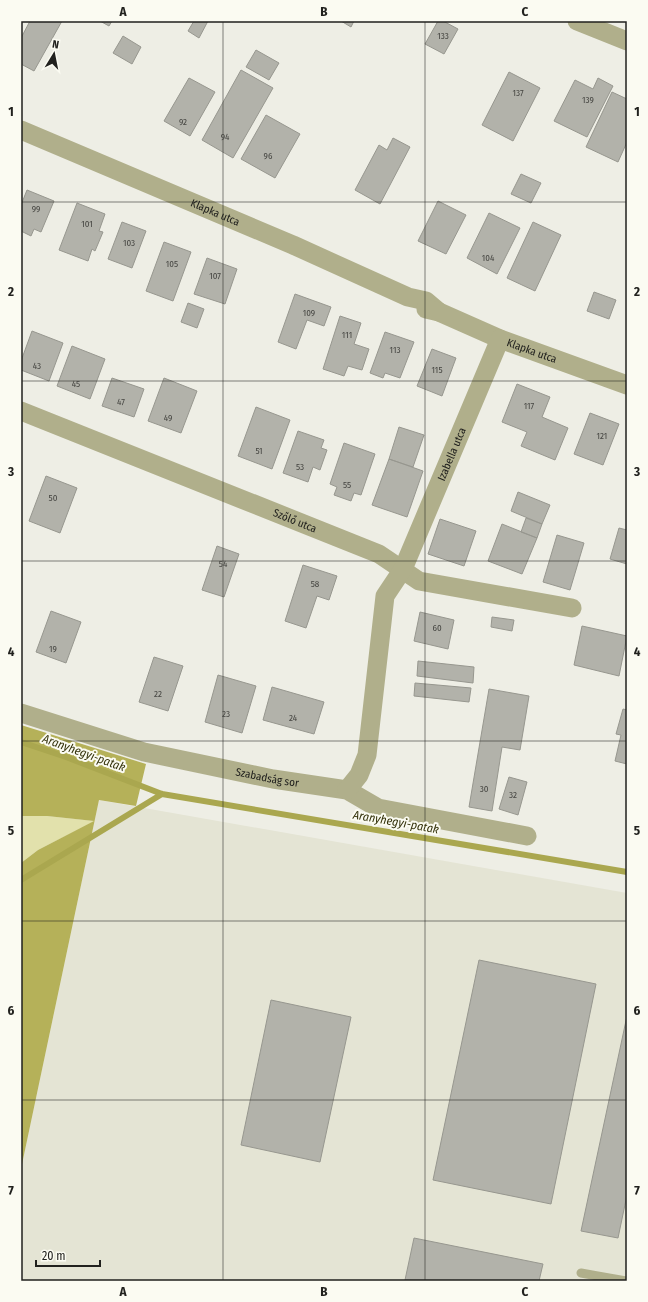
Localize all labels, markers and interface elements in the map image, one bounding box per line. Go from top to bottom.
text: A [118,4,127,19]
text: B [320,4,328,19]
text: C [522,4,529,19]
house number: 133 [437,31,449,41]
north arrow [34,34,74,74]
text: N [51,38,60,52]
house number: 137 [512,88,524,98]
house number: 139 [582,95,594,105]
text: 1 [8,104,14,119]
text: 1 [634,104,640,119]
house number: 92 [179,117,187,127]
house number: 94 [221,132,230,142]
house number: 96 [264,151,273,161]
street label: Klapka utca [189,196,242,229]
house number: 99 [32,204,40,214]
house number: 101 [81,219,93,229]
house number: 103 [123,238,135,248]
house number: 104 [482,253,495,263]
house number: 105 [166,259,178,269]
house number: 107 [209,271,221,281]
text: 2 [7,284,14,299]
text: 2 [633,284,640,299]
house number: 109 [303,308,315,318]
house number: 111 [342,330,352,340]
street label: Klapka utca [505,336,558,366]
house number: 113 [390,345,400,355]
house number: 43 [33,361,41,371]
house number: 115 [431,365,443,375]
house number: 45 [72,379,80,389]
house number: 47 [117,397,125,407]
house number: 117 [524,401,535,411]
house number: 49 [164,413,172,423]
street label: Izabella utca [435,426,469,483]
house number: 121 [597,431,607,441]
house number: 51 [255,446,263,456]
house number: 53 [296,462,304,472]
text: 3 [7,464,14,479]
text: 3 [633,464,640,479]
house number: 55 [343,480,351,490]
house number: 50 [49,493,58,503]
street label: Szőlő utca [271,506,318,535]
house number: 54 [219,559,228,569]
house number: 58 [311,579,320,589]
house number: 60 [432,623,442,633]
text: 4 [8,644,15,659]
house number: 19 [49,644,57,654]
text: 4 [634,644,641,659]
house number: 22 [154,689,162,699]
house number: 23 [222,709,230,719]
house number: 24 [289,713,298,723]
water label: Aranyhegyi-patak [40,731,127,774]
street label: Szabadság sor [235,765,300,790]
house number: 30 [480,784,489,794]
house number: 32 [509,790,517,800]
water label: Aranyhegyi-patak [351,807,440,836]
text: 5 [8,823,14,838]
text: 5 [634,823,640,838]
text: 6 [8,1003,15,1018]
text: 6 [634,1003,641,1018]
text: 7 [8,1183,14,1198]
text: 7 [634,1183,640,1198]
scale bar [36,1242,100,1268]
text: 20 m [42,1249,66,1263]
text: A [118,1284,127,1299]
text: B [320,1284,328,1299]
text: C [522,1284,529,1299]

